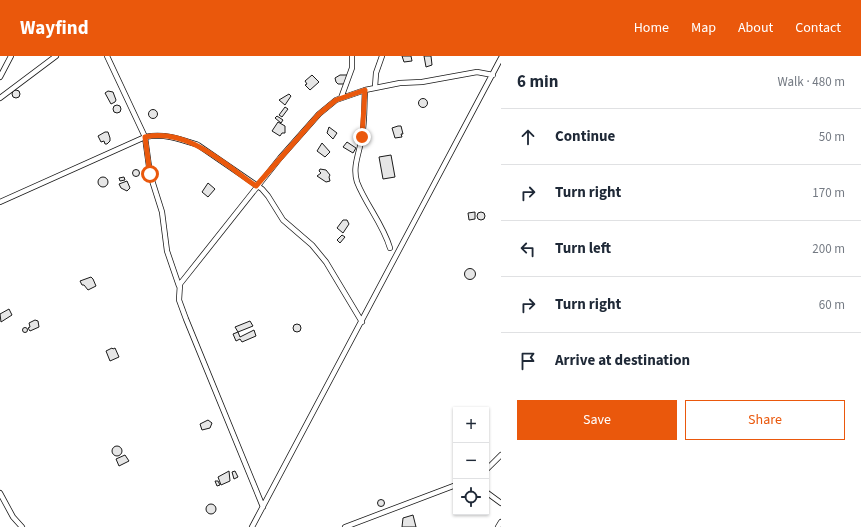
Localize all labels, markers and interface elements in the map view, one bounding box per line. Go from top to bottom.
text: Wayfind [20,15,89,42]
text: Home [634,18,669,38]
text: Map [691,18,716,38]
text: About [738,18,773,38]
text: Contact [795,18,841,38]
text: 6 min [517,70,558,94]
text: Walk · 480 m [777,73,845,91]
icon: ahead [517,126,539,148]
text: Continue [555,126,615,147]
route end [353,128,371,146]
text: 50 m [819,128,845,146]
route start [141,165,159,183]
icon: right [517,182,539,204]
text: Turn right [555,182,621,203]
text: 170 m [812,184,845,202]
icon: left [517,238,539,260]
text: Turn left [555,238,611,259]
text: 200 m [812,240,845,258]
icon: right [517,294,539,316]
text: Turn right [555,294,621,315]
text: 60 m [819,296,845,314]
icon: arrive [517,350,539,372]
text: Arrive at destination [555,350,690,371]
button: Save [517,400,677,440]
button: Share [685,400,845,440]
map controls [453,407,489,515]
button: + [453,407,489,443]
button: − [453,443,489,479]
button: locate [453,479,489,515]

